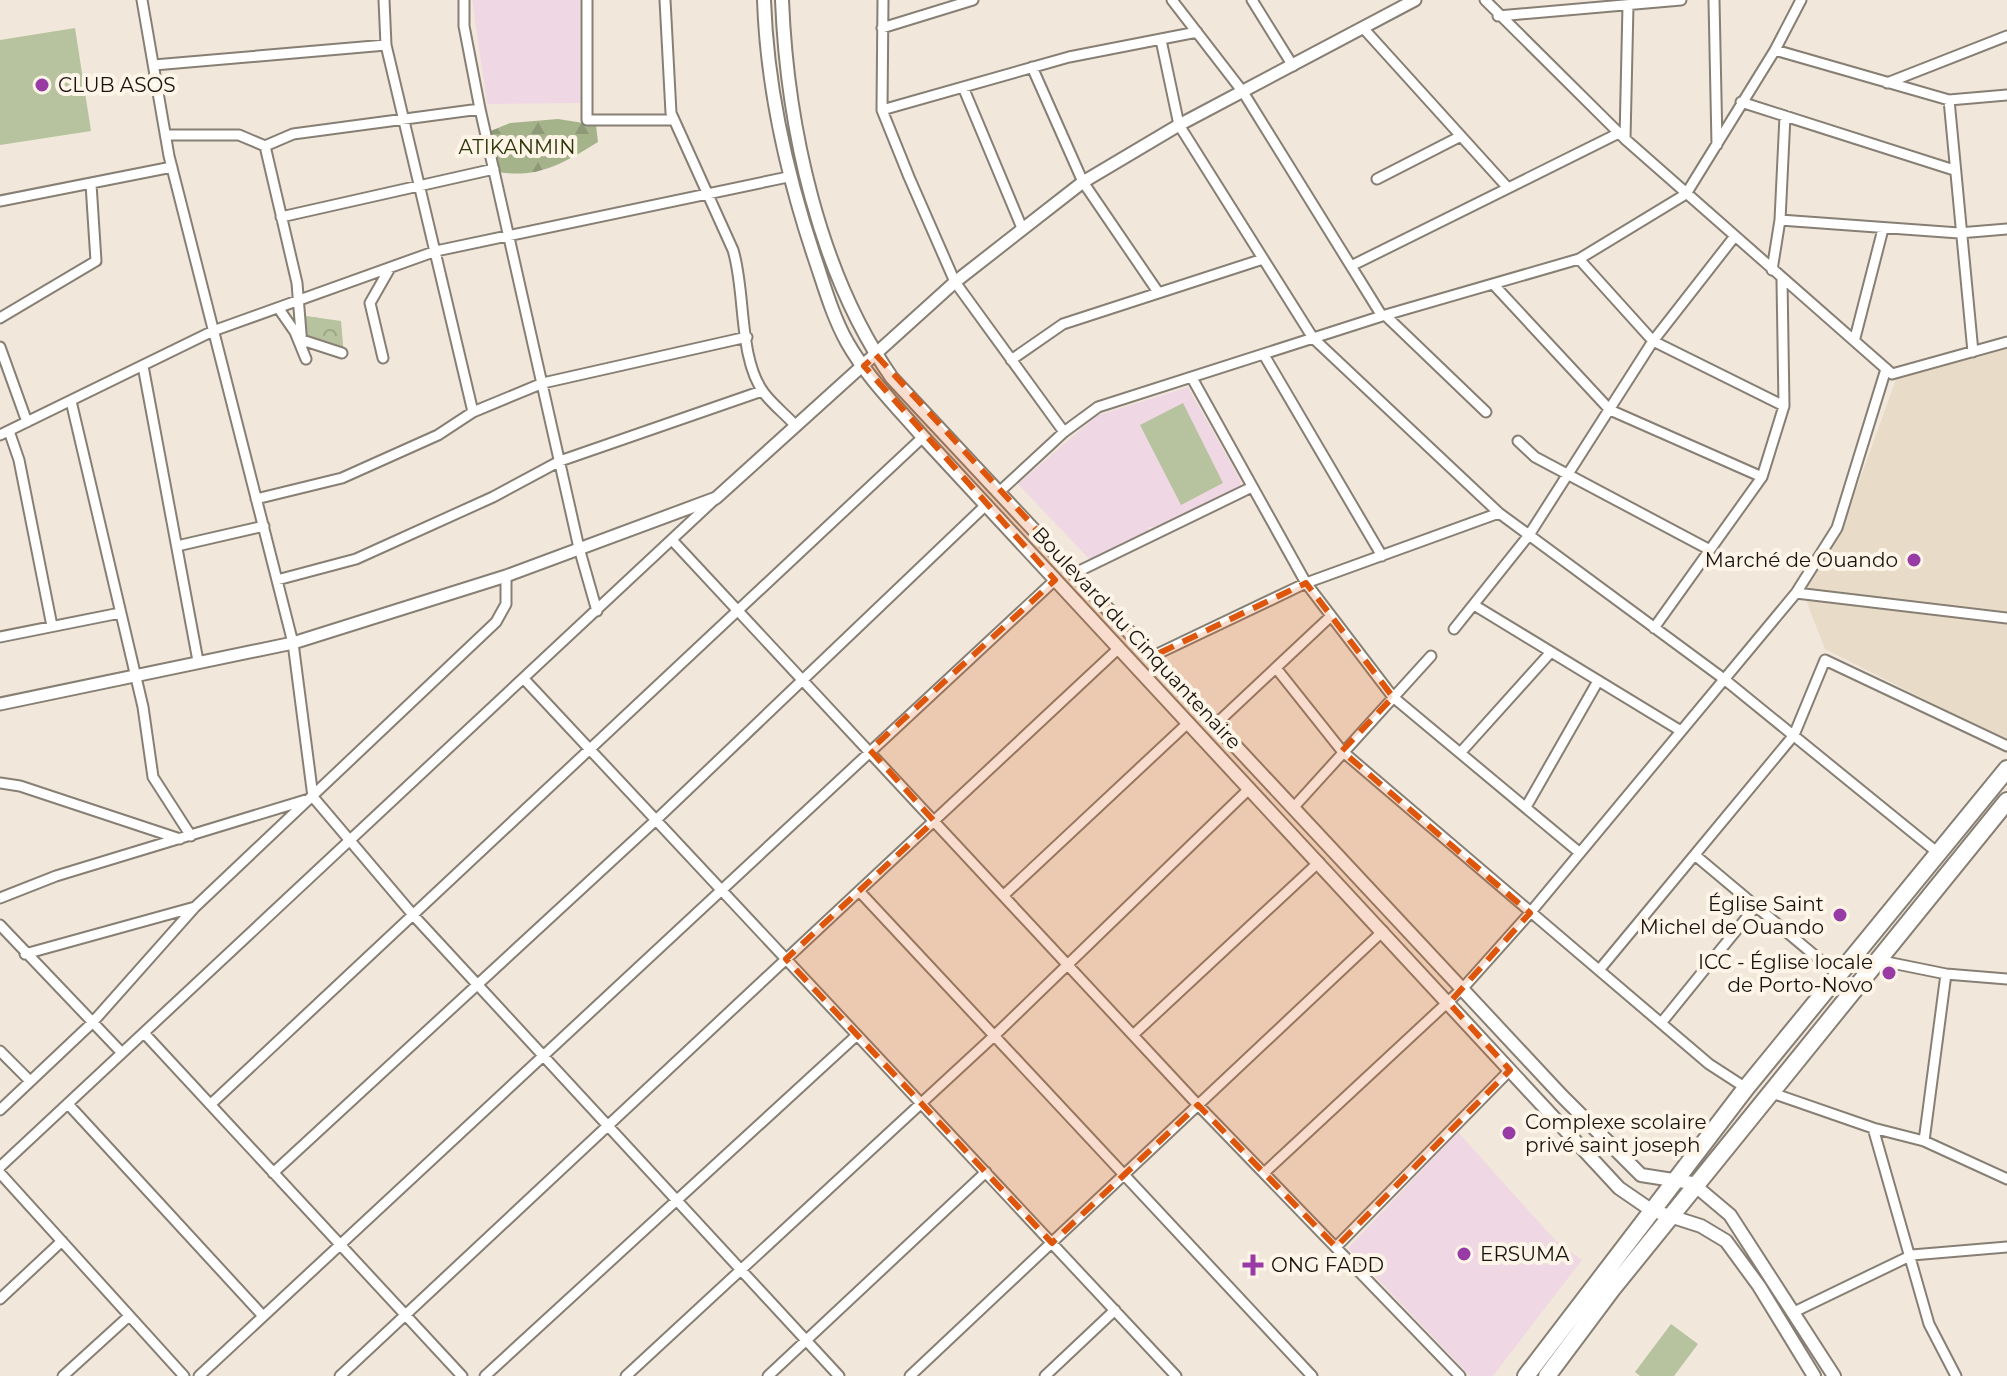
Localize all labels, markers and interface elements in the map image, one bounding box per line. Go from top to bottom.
place label: CLUB ASOS [58,73,176,97]
marker: CLUB ASOS [33,76,51,94]
park label: ATIKANMIN [459,135,575,159]
street label: Boulevard du Cinquantenaire [1028,522,1246,754]
place label: Marché de Ouando [1705,548,1898,572]
marker: Marché de Ouando [1905,551,1923,569]
place label: Église Saint Michel de Ouando [1640,892,1824,939]
marker: Église Saint Michel de Ouando [1831,906,1849,924]
place label: ICC - Église locale de Porto-Novo [1698,950,1873,997]
marker: ICC - Église locale de Porto-Novo [1880,964,1898,982]
place label: Complexe scolaire privé saint joseph [1525,1110,1707,1157]
marker: Complexe scolaire privé saint joseph [1500,1124,1518,1142]
place label: ERSUMA [1480,1242,1570,1266]
marker: ERSUMA [1455,1245,1473,1263]
place label: ONG FADD [1271,1253,1384,1277]
marker: ONG FADD [1242,1254,1264,1276]

